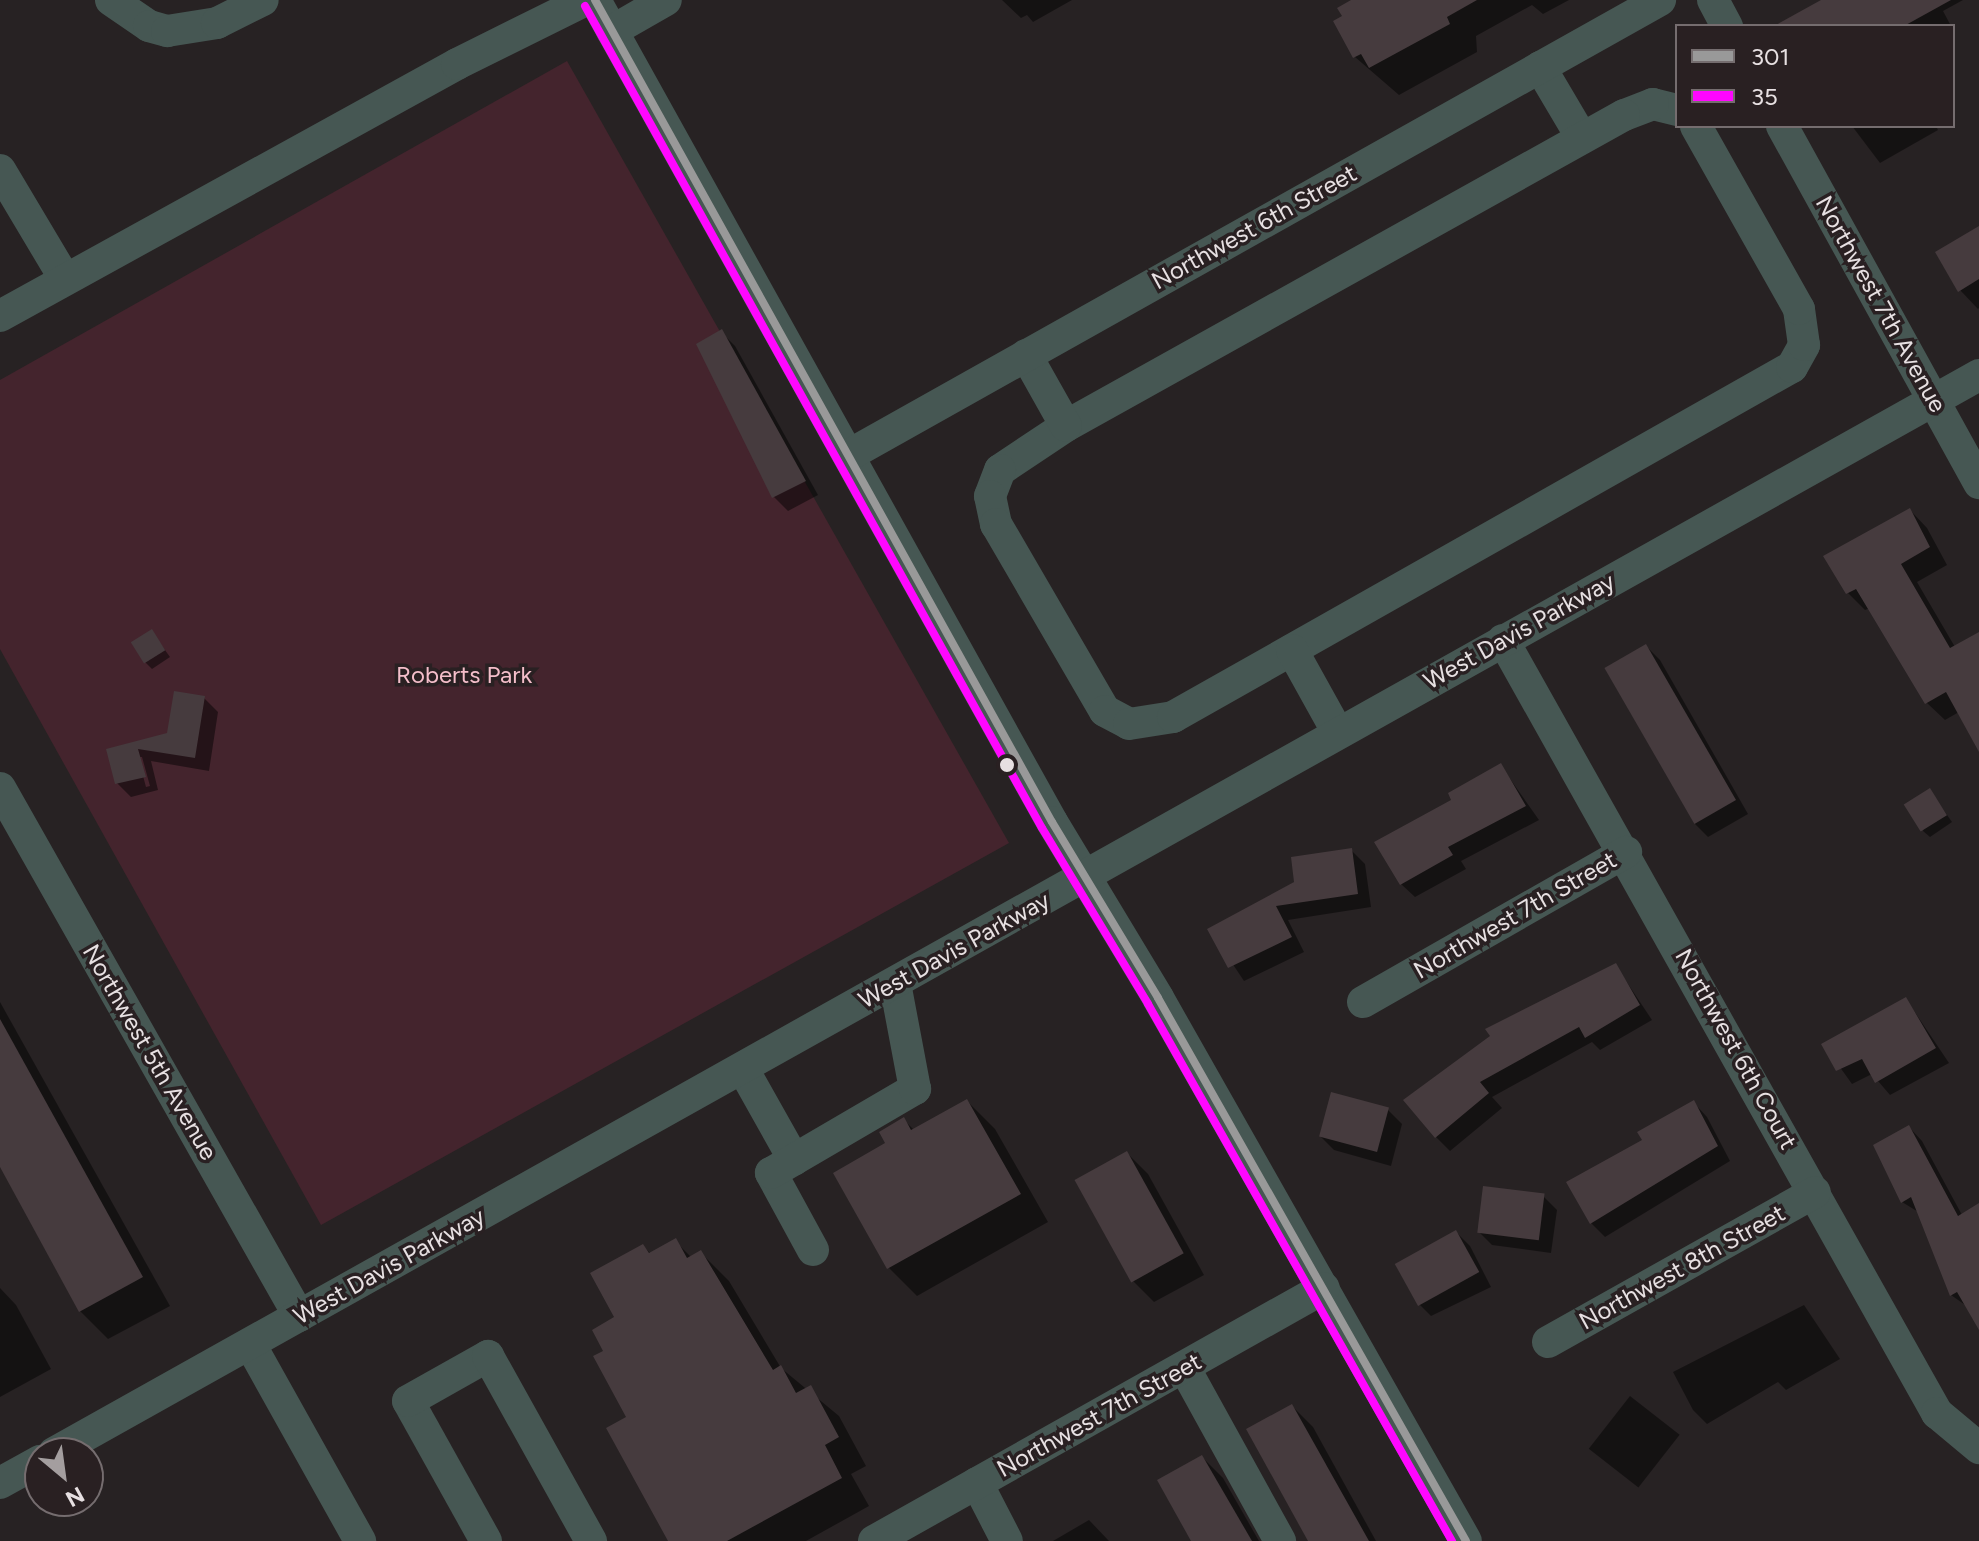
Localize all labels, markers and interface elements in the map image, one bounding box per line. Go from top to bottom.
legend [1675,24,1955,128]
text: 301 [1751,42,1789,71]
text: 35 [1751,82,1778,111]
street label: Northwest 6th Street [1146,159,1362,295]
street label: Northwest 7th Avenue [1809,191,1953,417]
street label: West Davis Parkway [1418,567,1620,695]
park label: Roberts Park [396,661,532,689]
unlabelled marker [999,757,1015,773]
street label: Northwest 7th Street [1409,845,1621,985]
street label: West Davis Parkway [853,886,1055,1014]
street label: Northwest 5th Avenue [77,939,223,1165]
street label: Northwest 6th Court [1669,944,1803,1154]
street label: Northwest 8th Street [1574,1198,1790,1336]
street label: West Davis Parkway [288,1202,490,1330]
street label: Northwest 7th Street [992,1347,1206,1483]
north arrow [24,1437,104,1517]
text: N [61,1481,89,1513]

